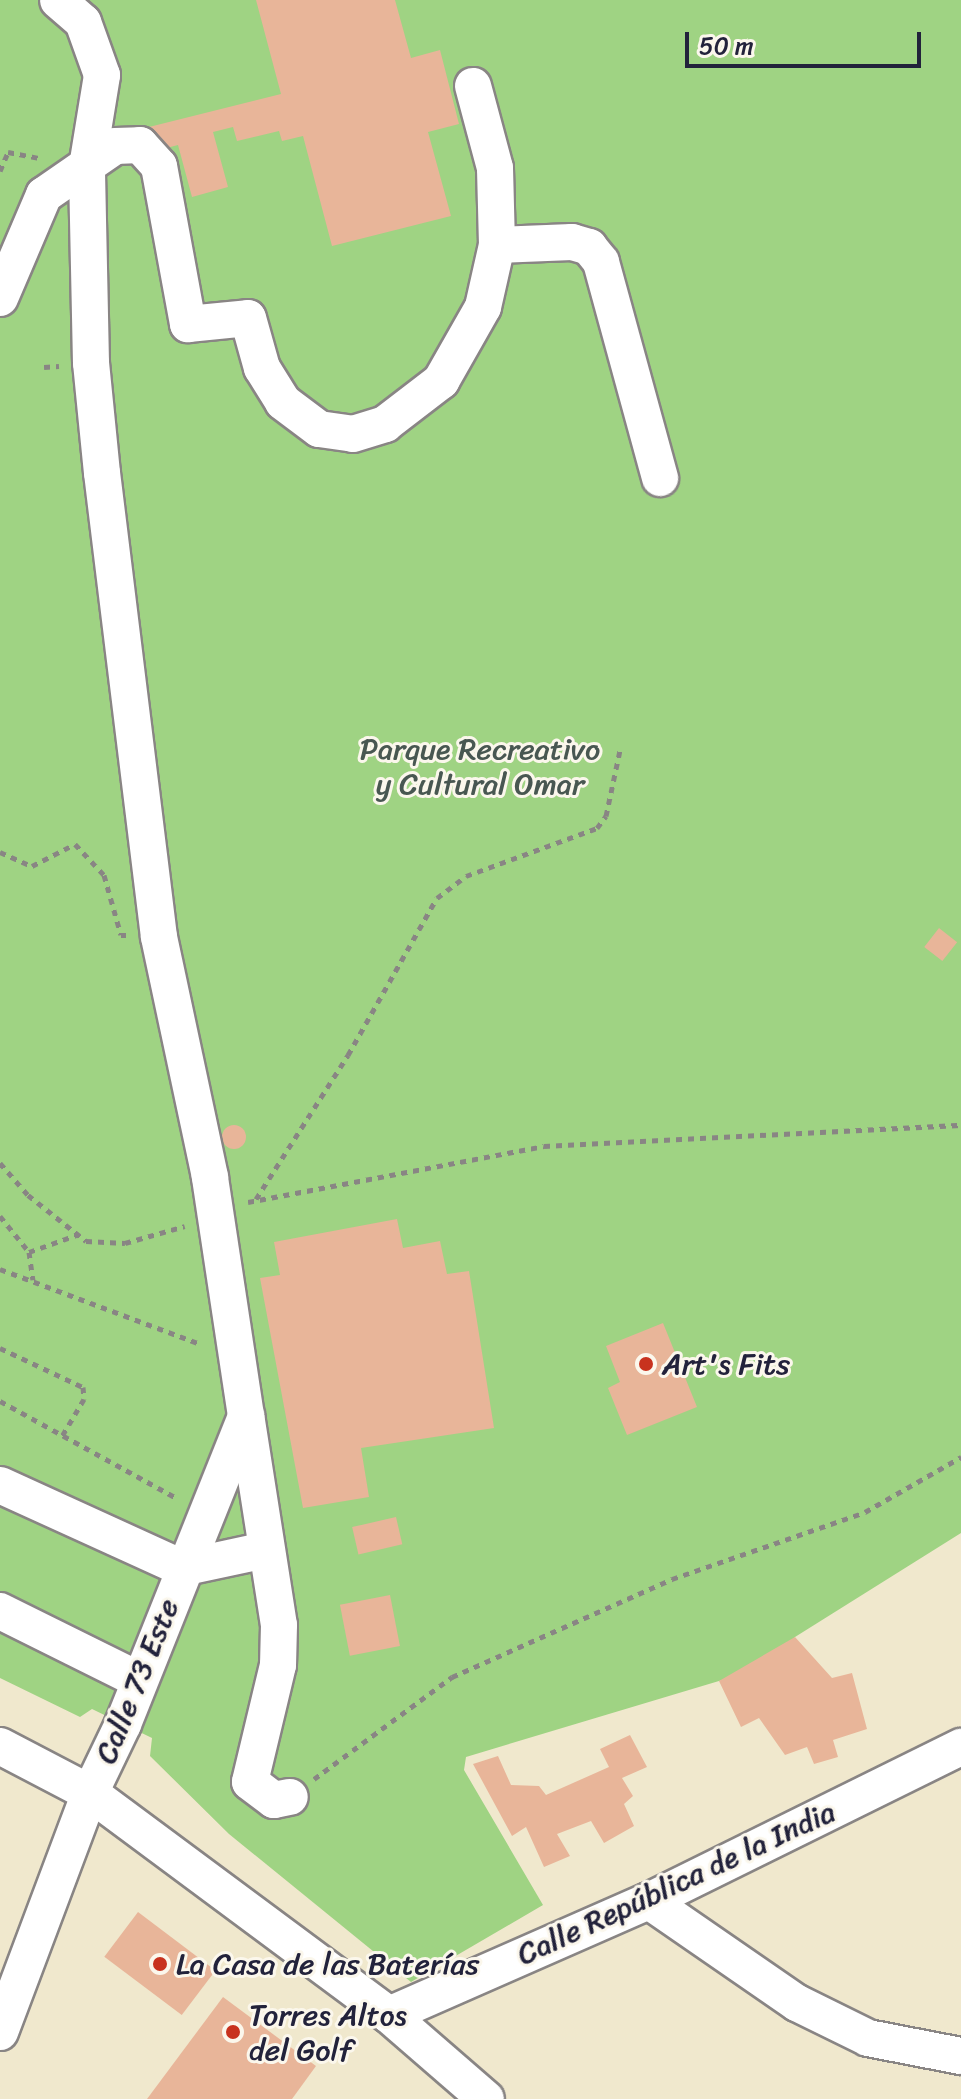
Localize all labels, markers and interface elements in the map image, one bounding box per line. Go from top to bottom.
scale bar [689,16,925,66]
text: 50 m [699,25,754,67]
park label: Parque Recreativo y Cultural Omar [360,731,600,802]
place label: Art's Fits [662,1346,790,1382]
marker: Art's Fits [637,1355,655,1373]
street label: Calle 73 Este [88,1593,186,1769]
street label: Calle República de la India [511,1793,841,1973]
place label: La Casa de las Baterías [176,1946,478,1982]
marker: La Casa de las Baterías [151,1955,169,1973]
place label: Torres Altos del Golf [249,1997,407,2068]
marker: Torres Altos del Golf [224,2023,242,2041]

